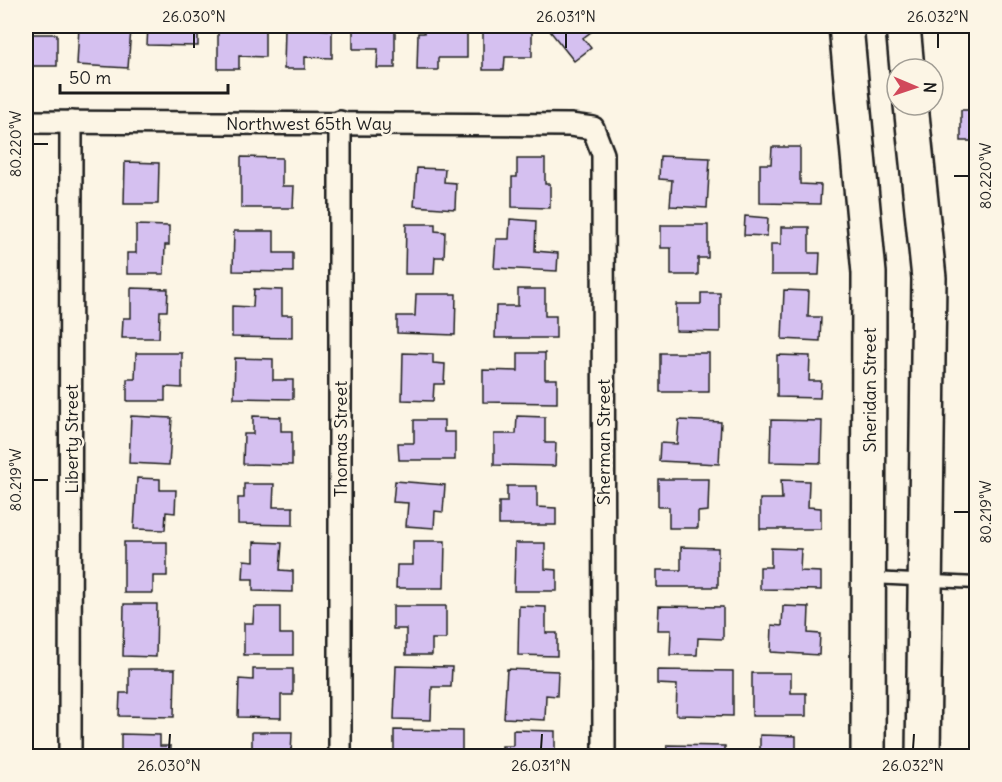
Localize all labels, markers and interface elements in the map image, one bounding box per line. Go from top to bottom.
text: 26.030°N [162,7,226,26]
text: 26.031°N [536,7,596,26]
text: 26.032°N [907,7,969,26]
scale bar [60,57,228,95]
north arrow [885,57,945,117]
text: 50 m [69,66,111,89]
text: N [920,82,940,93]
text: 80.220°W [6,110,25,177]
street label: Northwest 65th Way [226,112,392,135]
text: 80.220°W [976,142,995,209]
street label: Sheridan Street [858,327,881,453]
street label: Sherman Street [592,379,615,505]
street label: Thomas Street [329,381,352,497]
street label: Liberty Street [60,384,83,494]
text: 80.219°W [6,448,25,512]
text: 80.219°W [976,480,995,544]
text: 26.030°N [137,756,201,775]
text: 26.031°N [511,756,571,775]
text: 26.032°N [882,756,944,775]

